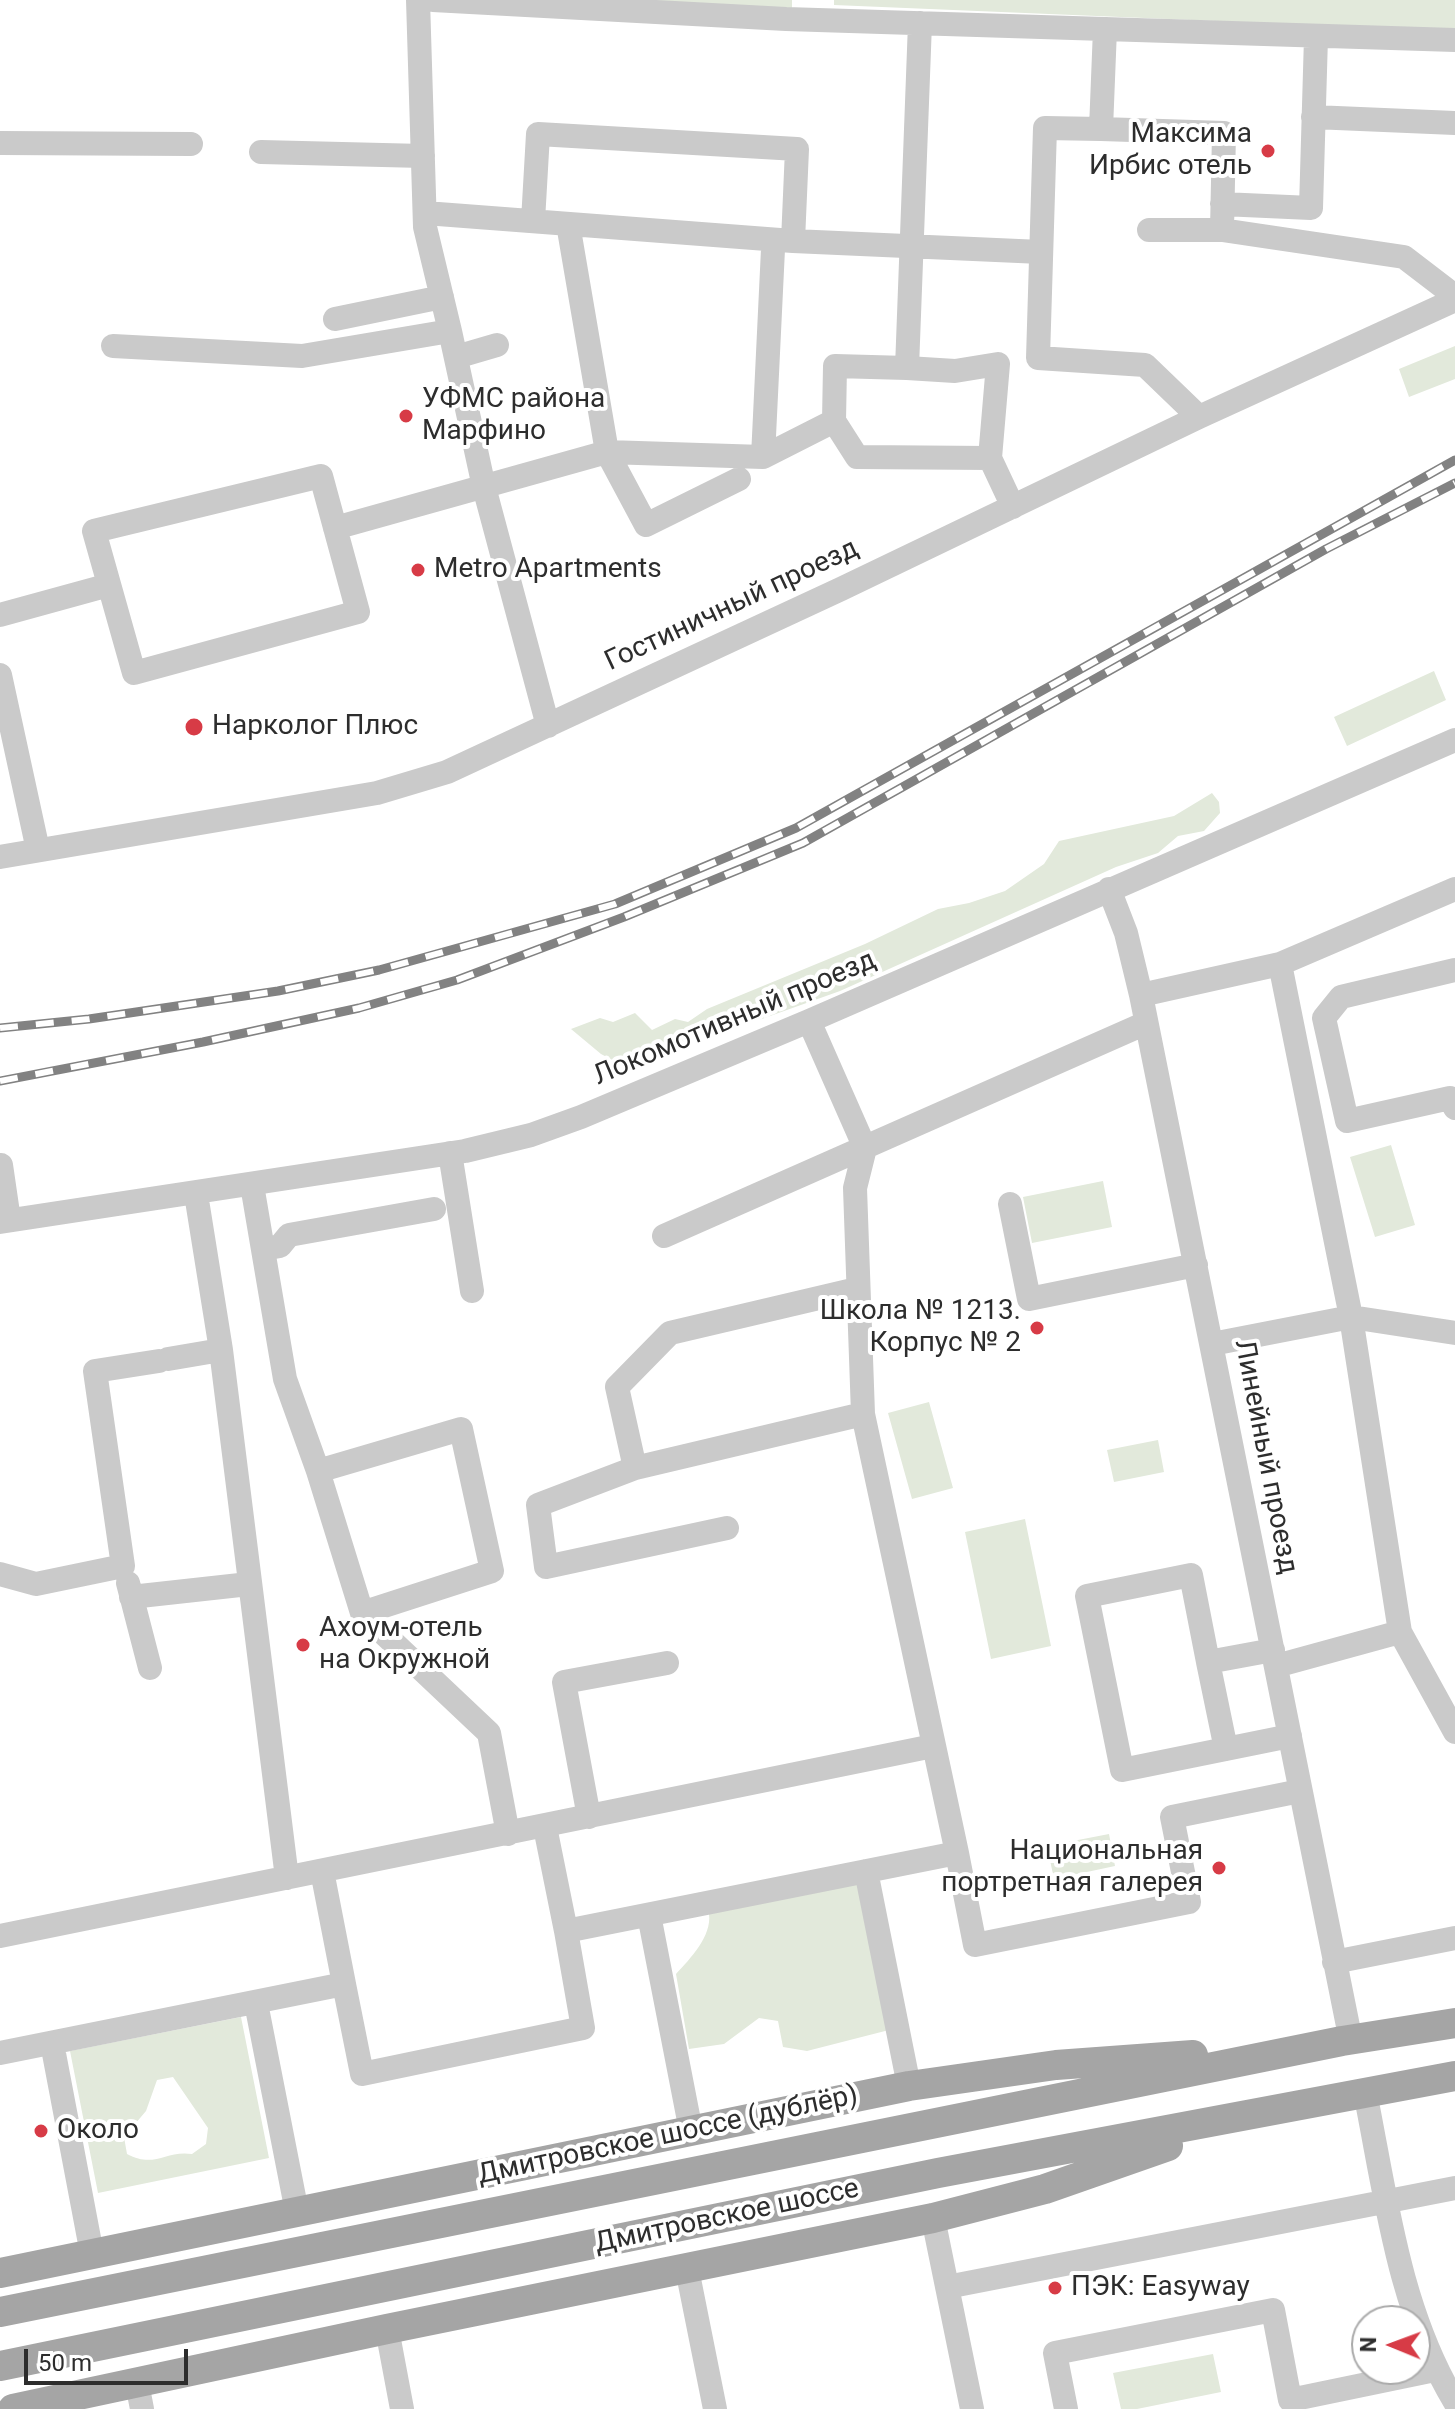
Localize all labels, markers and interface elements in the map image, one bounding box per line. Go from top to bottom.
place label: Максима Ирбис отель [1089,118,1252,184]
marker: Максима Ирбис отель [1259,142,1277,160]
place label: УФМС района Марфино [422,383,605,449]
marker: УФМС района Марфино [397,407,415,425]
street label: Гостиничный проезд [600,533,864,679]
place label: Metro Apartments [434,553,662,587]
marker: Metro Apartments [409,561,427,579]
place label: Нарколог Плюс [212,710,418,744]
marker: Нарколог Плюс [183,716,205,738]
street label: Локомотивный проезд [589,944,881,1094]
place label: Школа № 1213. Корпус № 2 [820,1295,1021,1361]
marker: Школа № 1213. Корпус № 2 [1028,1319,1046,1337]
street label: Линейный проезд [1226,1337,1304,1577]
place label: Ахоум-отель на Окружной [319,1612,490,1678]
marker: Ахоум-отель на Окружной [294,1636,312,1654]
place label: Национальная портретная галерея [941,1835,1203,1901]
marker: Национальная портретная галерея [1210,1859,1228,1877]
street label: Дмитровское шоссе (дублёр) [475,2079,861,2193]
place label: Около [57,2114,139,2148]
marker: Около [32,2122,50,2140]
street label: Дмитровское шоссе [592,2173,862,2261]
place label: ПЭК: Easyway [1071,2271,1250,2305]
marker: ПЭК: Easyway [1046,2279,1064,2297]
north arrow [1351,2305,1431,2385]
scale bar [28,2333,192,2383]
text: N [1356,2337,1381,2353]
text: 50 m [38,2349,92,2377]

